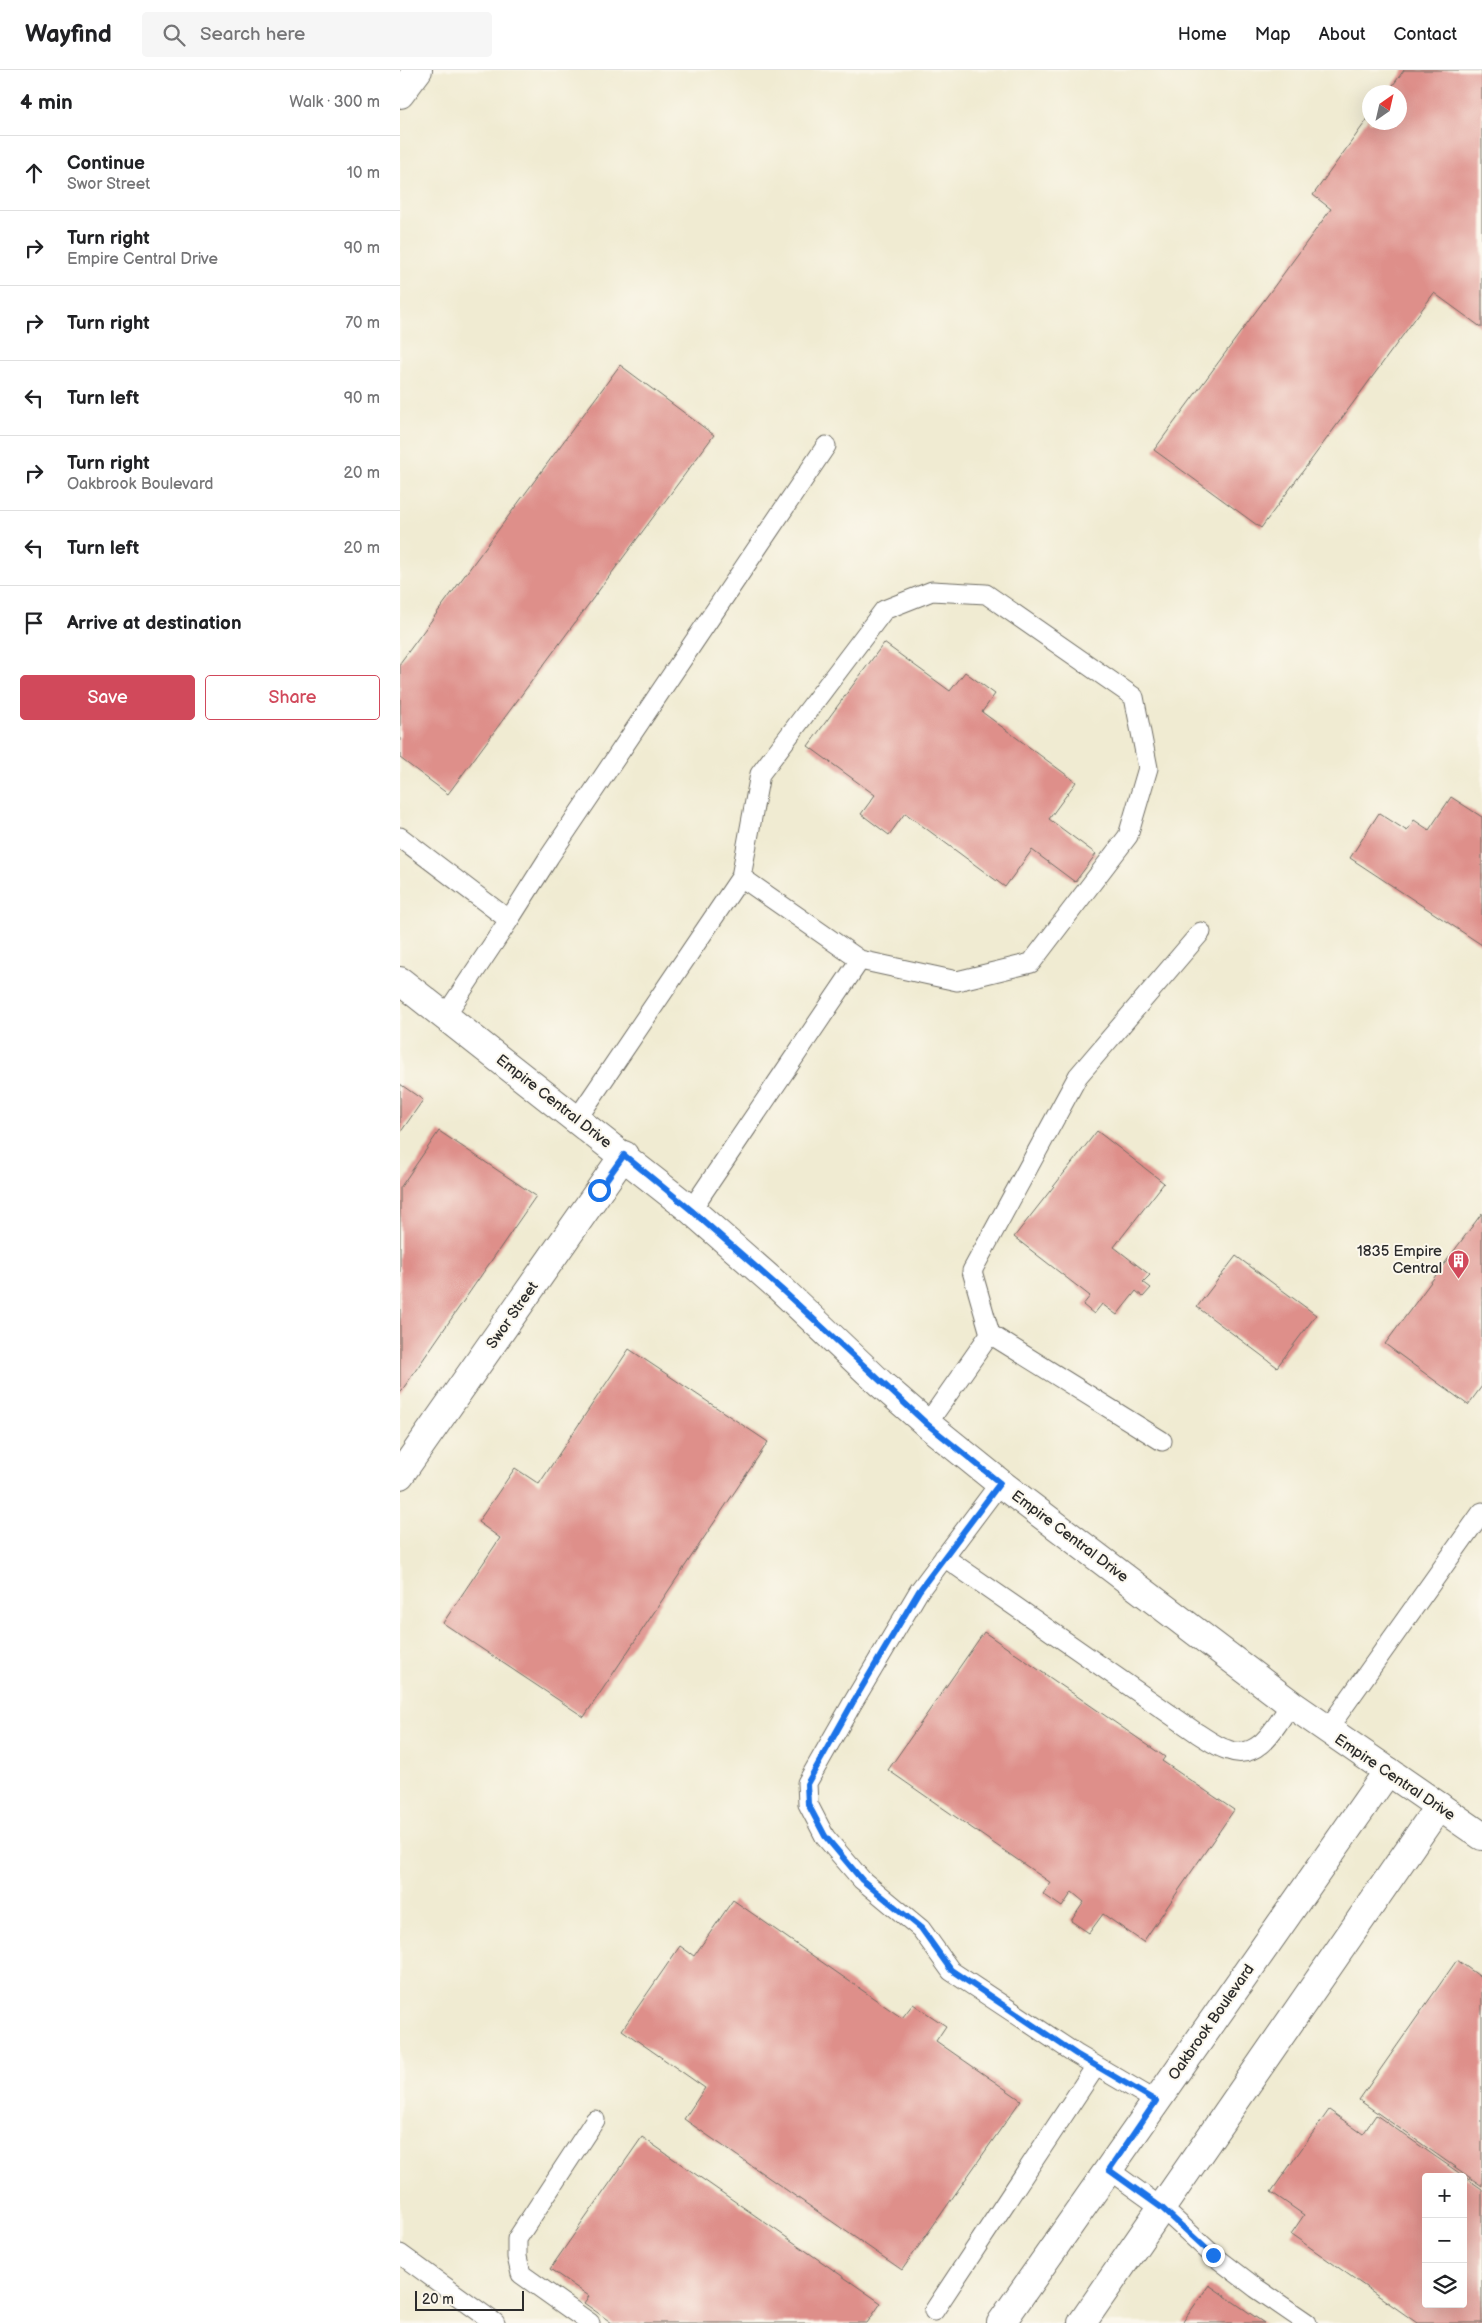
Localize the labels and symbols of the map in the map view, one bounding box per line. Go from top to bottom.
north arrow [1362,85,1407,130]
street label: Empire Central Drive [492,1050,615,1152]
route start [588,1179,611,1202]
place label: 1835 Empire Central [1357,1242,1442,1278]
building icon: 1835 Empire Central [1446,1248,1470,1279]
street label: Swor Street [482,1278,543,1353]
street label: Empire Central Drive [1007,1486,1132,1587]
street label: Empire Central Drive [1331,1730,1459,1825]
street label: Oakbrook Boulevard [1164,1961,1259,2084]
route end [1202,2244,1225,2267]
scale bar [415,2288,524,2311]

